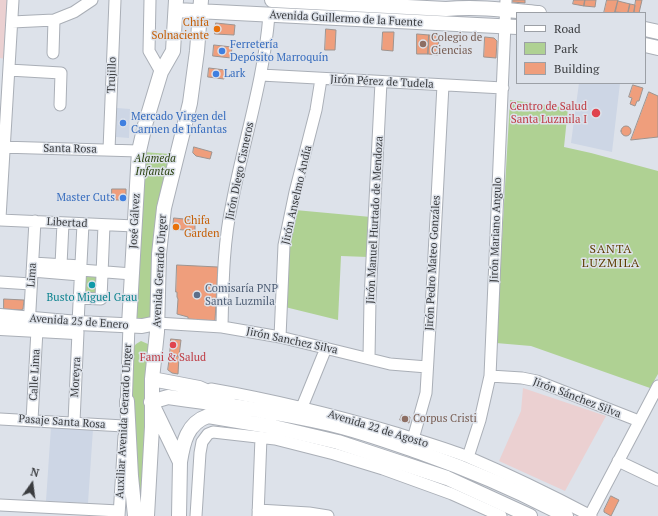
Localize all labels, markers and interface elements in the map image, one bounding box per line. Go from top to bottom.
street label: Avenida Guillermo de la Fuente [269,8,423,30]
legend [516,12,646,84]
place label: Chifa Solnaciente [152,16,209,42]
text: Road [554,21,581,36]
marker: Chifa Solnaciente [212,24,222,34]
place label: Colegio de Ciencias [431,31,482,57]
place label: Ferretería Depósito Marroquín [230,38,328,64]
marker: Colegio de Ciencias [418,39,428,49]
text: Park [554,41,578,56]
marker: Ferretería Depósito Marroquín [217,46,227,56]
street label: Trujillo [105,57,119,93]
text: Building [554,61,599,76]
place label: Lark [224,67,245,81]
marker: Lark [211,69,221,79]
street label: Jirón Pérez de Tudela [330,73,434,91]
place label: Centro de Salud Santa Luzmila I [510,100,587,126]
marker: Centro de Salud Santa Luzmila I [590,107,602,119]
place label: Mercado Virgen del Carmen de Infantas [131,110,227,136]
marker: Mercado Virgen del Carmen de Infantas [118,118,128,128]
street label: Jirón Diego Cisneros [223,121,257,221]
street label: Jirón Manuel Hurtado de Mendoza [364,136,386,304]
street label: Santa Rosa [43,142,97,156]
street label: Jirón Anselmo Andía [279,144,315,246]
park label: Alameda Infantas [134,152,176,178]
street label: Jirón Mariano Angulo [488,177,504,283]
place label: Master Cuts [56,191,115,205]
marker: Master Cuts [118,193,128,203]
street label: José Gálvez [127,193,143,249]
street label: Jirón Pedro Mateo Gonzáles [423,195,443,331]
street label: Avenida Gerardo Unger [150,214,170,328]
place label: Chifa Garden [184,214,220,240]
street label: Libertad [46,215,88,231]
marker: Chifa Garden [171,222,181,232]
district label: SANTA LUZMILA [582,243,640,271]
street label: Lima [25,262,39,288]
marker: Busto Miguel Grau [87,280,97,290]
place label: Comisaría PNP Santa Luzmila [205,282,278,308]
marker: Comisaría PNP Santa Luzmila [192,290,202,300]
place label: Busto Miguel Grau [47,291,137,305]
street label: Avenida 25 de Enero [29,312,129,332]
street label: Jirón Sanchez Silva [245,325,339,357]
marker: Fami & Salud [168,340,178,350]
street label: Auxiliar Avenida Gerardo Unger [113,343,135,499]
street label: Calle Lima [27,349,43,401]
place label: Fami & Salud [140,351,206,365]
street label: Moreyra [68,356,84,398]
street label: Jirón Sánchez Silva [531,375,623,421]
street label: Avenida 22 de Agosto [326,407,430,451]
street label: Pasaje Santa Rosa [18,412,106,432]
place label: Corpus Cristi [413,412,477,426]
marker: Corpus Cristi [400,414,410,424]
north arrow [12,464,52,504]
text: N [29,465,41,480]

